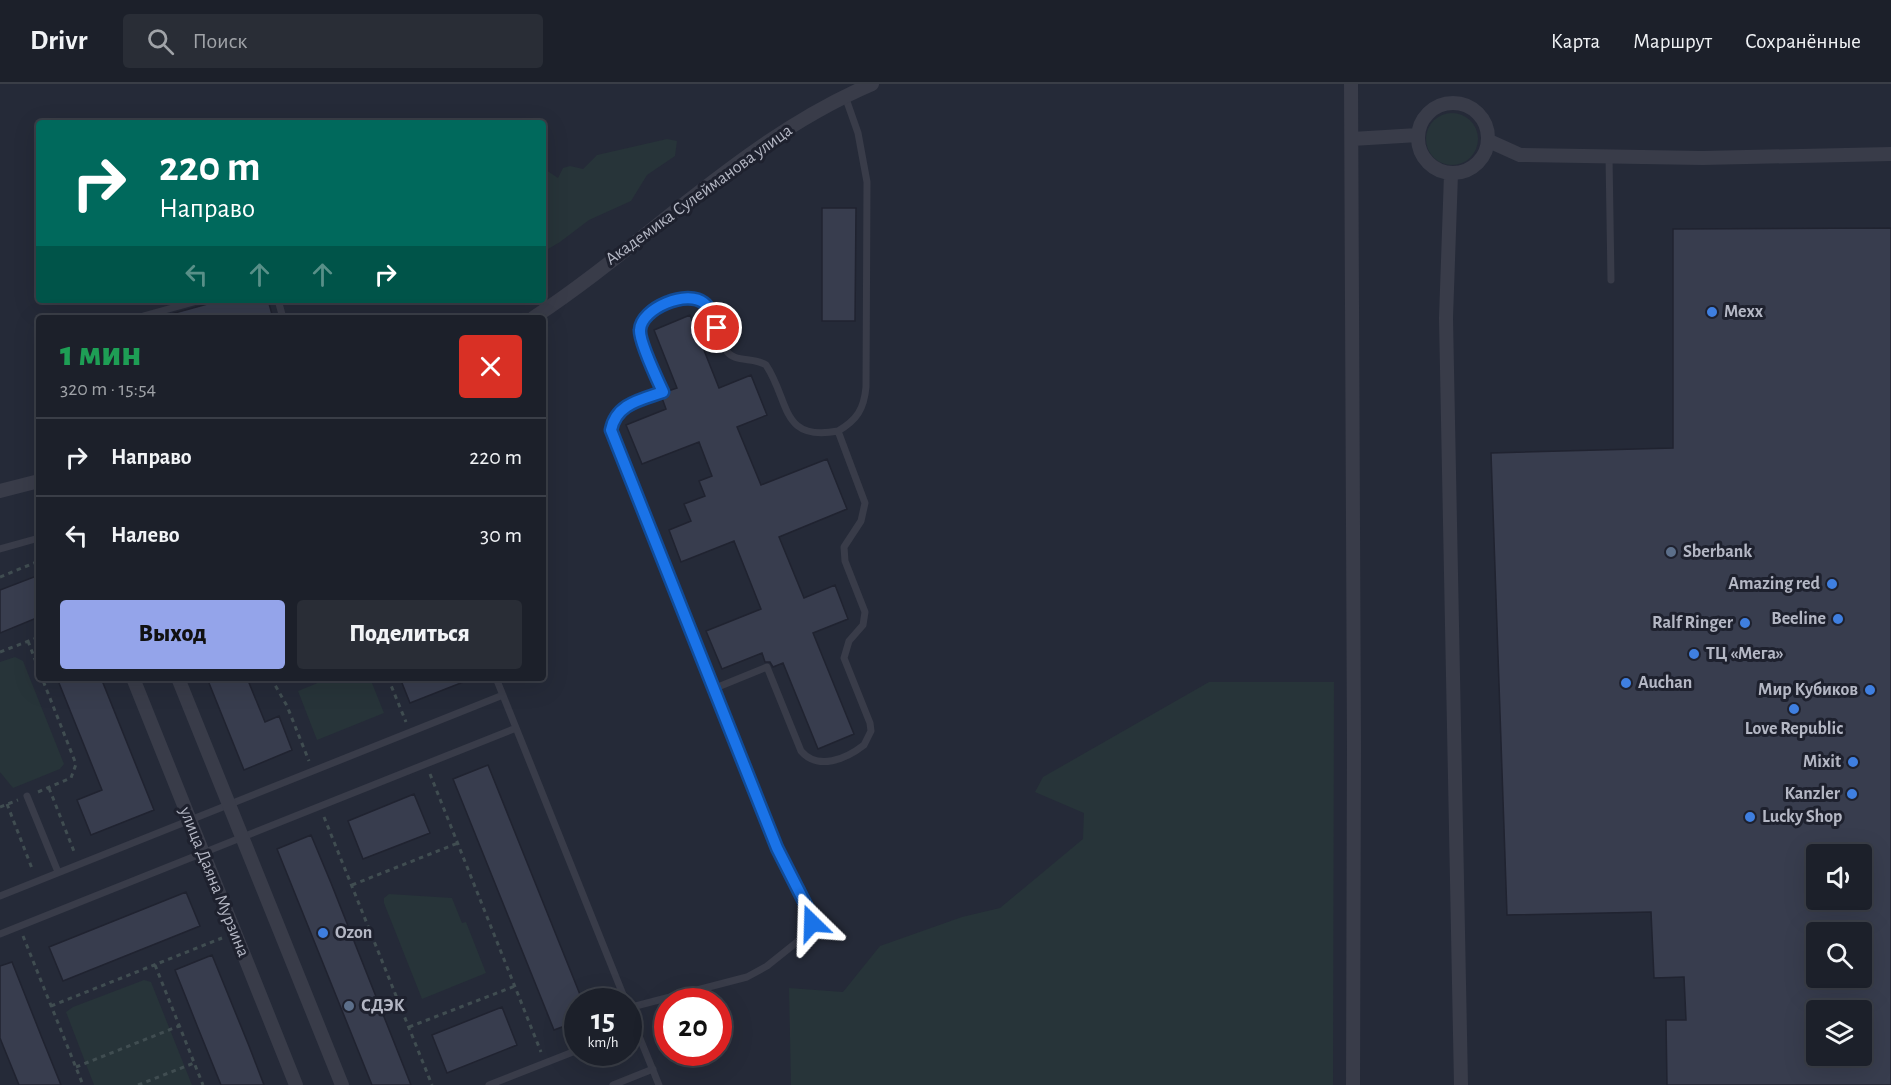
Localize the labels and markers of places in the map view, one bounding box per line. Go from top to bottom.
pin [691,302,742,353]
place label: Mexx [1724,303,1764,321]
marker: Mexx [1705,305,1719,319]
place label: Sberbank [1683,543,1752,561]
marker: Sberbank [1664,545,1678,559]
place label: Amazing red [1728,575,1821,593]
marker: Amazing red [1825,577,1839,591]
place label: Beeline [1771,610,1826,628]
marker: Beeline [1831,612,1845,626]
place label: Ralf Ringer [1652,614,1734,632]
marker: Ralf Ringer [1738,616,1752,630]
place label: ТЦ «Мега» [1706,645,1784,663]
marker: ТЦ «Мега» [1687,647,1701,661]
place label: Auchan [1638,674,1692,692]
marker: Auchan [1619,676,1633,690]
place label: Мир Кубиков [1758,681,1858,699]
marker: Мир Кубиков [1863,683,1877,697]
marker: Love Republic [1787,702,1801,716]
place label: Love Republic [1745,720,1843,738]
place label: Mixit [1803,753,1841,771]
marker: Mixit [1846,755,1860,769]
place label: Kanzler [1784,785,1841,803]
marker: Kanzler [1845,787,1859,801]
place label: Lucky Shop [1762,808,1842,826]
marker: Lucky Shop [1743,810,1757,824]
place label: Ozon [335,924,372,942]
marker: Ozon [316,926,330,940]
place label: СДЭК [361,997,405,1015]
marker: СДЭК [342,999,356,1013]

